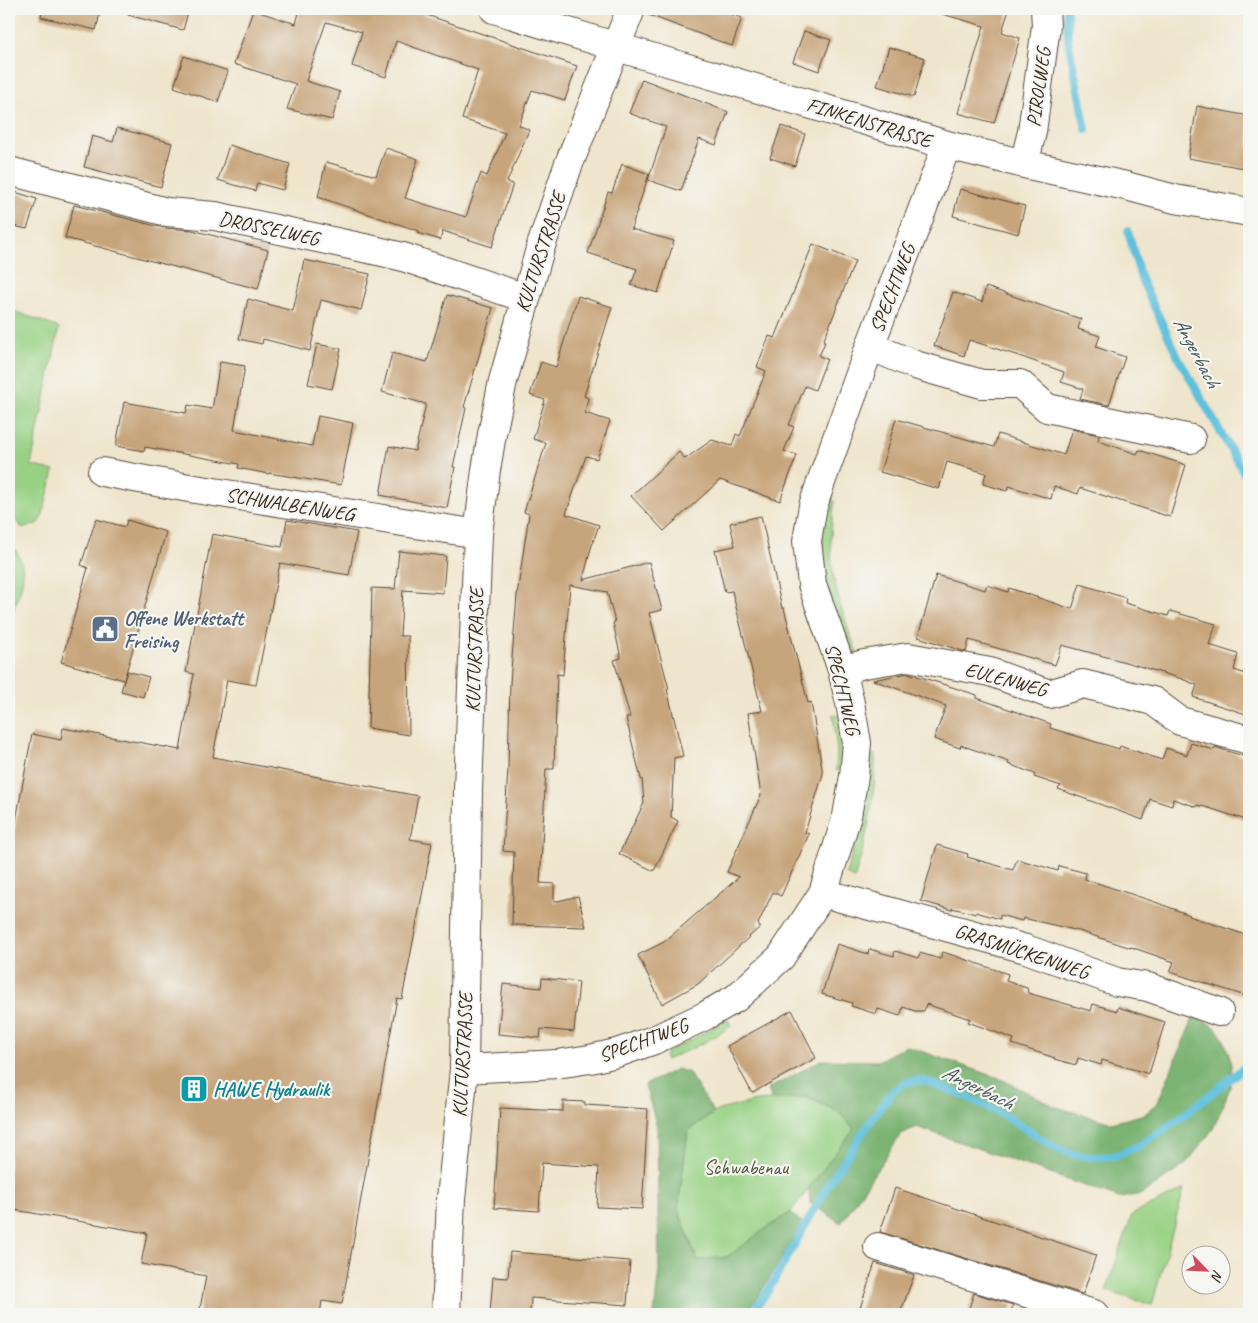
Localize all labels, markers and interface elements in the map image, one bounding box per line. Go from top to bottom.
street label: PIROLWEG [1021,44,1057,128]
street label: FINKENSTRASSE [804,92,936,154]
street label: KULTURSTRASSE [509,187,572,315]
street label: DROSSELWEG [217,206,323,252]
street label: SPECHTWEG [864,238,922,336]
water label: Angerbach [1168,312,1227,393]
street label: SCHWALBENWEG [224,482,359,527]
street label: KULTURSTRASSE [460,585,489,713]
place label: Offene Werkstatt Freising [124,606,245,654]
public building icon: Offene Werkstatt Freising [90,614,120,644]
street label: SPECHTWEG [819,641,866,740]
street label: EULENWEG [962,657,1052,703]
street label: GRASMÜCKENWEG [952,918,1094,986]
street label: KULTURSTRASSE [447,990,478,1118]
street label: SPECHTWEG [595,1012,693,1068]
water label: Angerbach [938,1059,1019,1116]
building icon: HAWE Hydraulik [179,1074,209,1104]
place label: HAWE Hydraulik [213,1077,331,1102]
park label: Schwabenau [704,1155,790,1180]
north arrow [1180,1246,1230,1296]
text: N [1207,1268,1227,1285]

